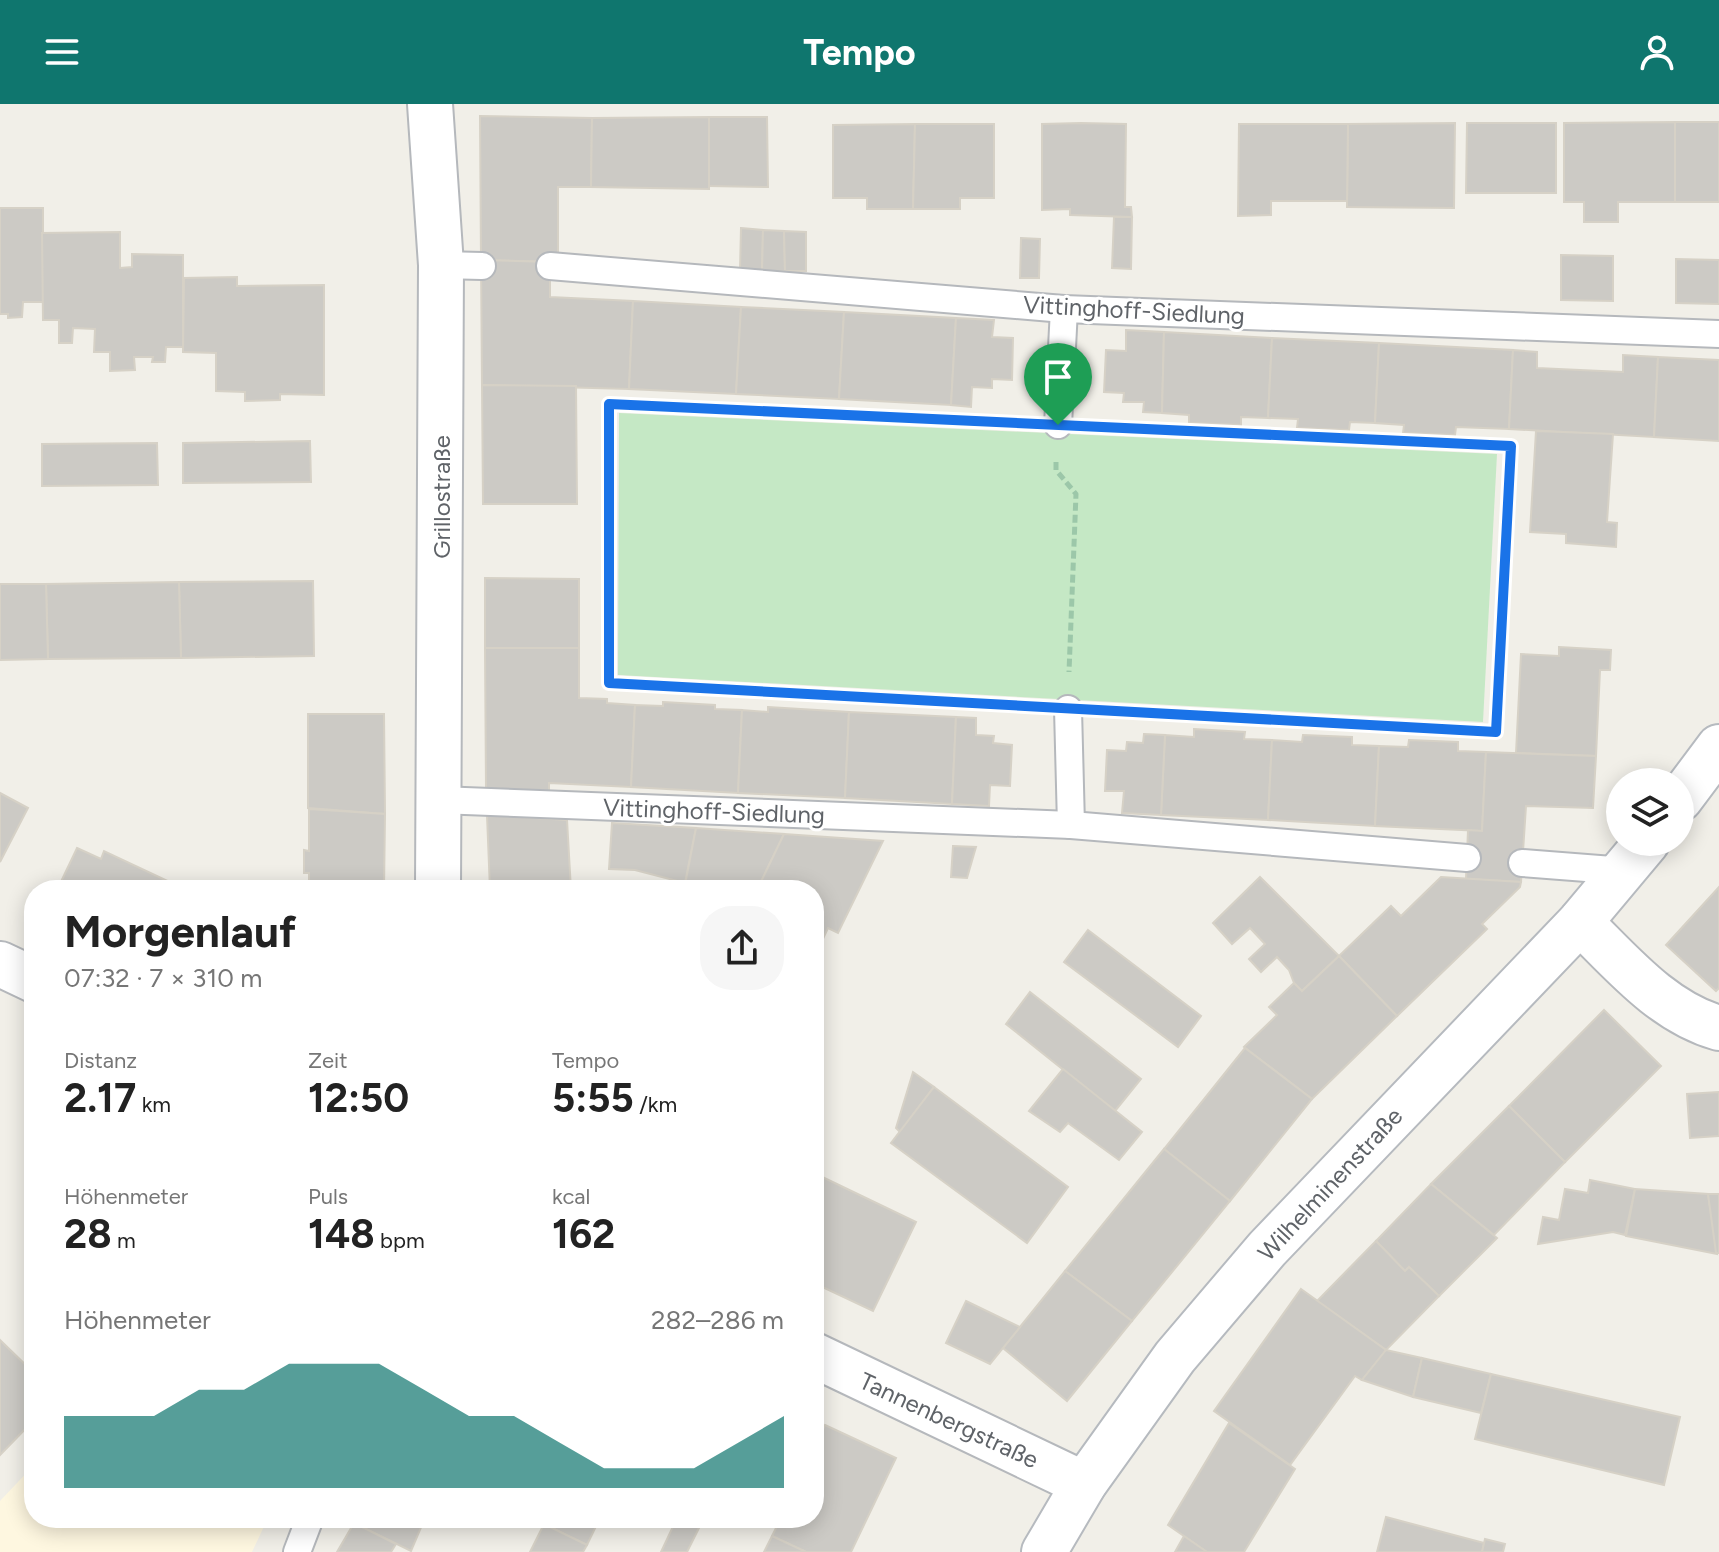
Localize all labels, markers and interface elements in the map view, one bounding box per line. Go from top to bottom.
icon: menu [40,30,84,74]
icon: person [1635,30,1679,74]
text: Tempo [803,31,916,74]
street label: Vittinghoff-Siedlung [1022,290,1246,330]
pin [1024,343,1092,425]
icon: arrive [1036,355,1080,399]
street label: Grillostraße [427,435,456,559]
map controls [1606,768,1694,856]
button: layers [1606,768,1694,856]
street label: Vittinghoff-Siedlung [603,793,825,829]
text: Morgenlauf [64,905,296,958]
button: share [700,906,784,990]
text: 07:32 · 7 × 310 m [64,962,262,994]
text: Distanz [64,1047,137,1074]
text: Zeit [308,1047,348,1074]
text: Tempo [552,1047,619,1074]
text: 2.17 [64,1074,136,1122]
text: 12:50 [308,1074,409,1122]
text: 5:55 [552,1074,634,1122]
text: km [136,1091,171,1118]
text: /km [634,1091,677,1118]
street label: Wilhelminenstraße [1252,1101,1408,1267]
text: Höhenmeter [64,1183,188,1210]
text: Puls [308,1183,348,1210]
text: kcal [552,1183,590,1210]
text: 28 [64,1210,112,1258]
text: 148 [308,1210,375,1258]
text: 162 [552,1210,615,1258]
text: m [112,1227,136,1254]
text: bpm [375,1227,425,1254]
text: Höhenmeter [64,1304,211,1336]
text: 282–286 m [651,1304,784,1336]
street label: Tannenbergstraße [855,1366,1043,1474]

